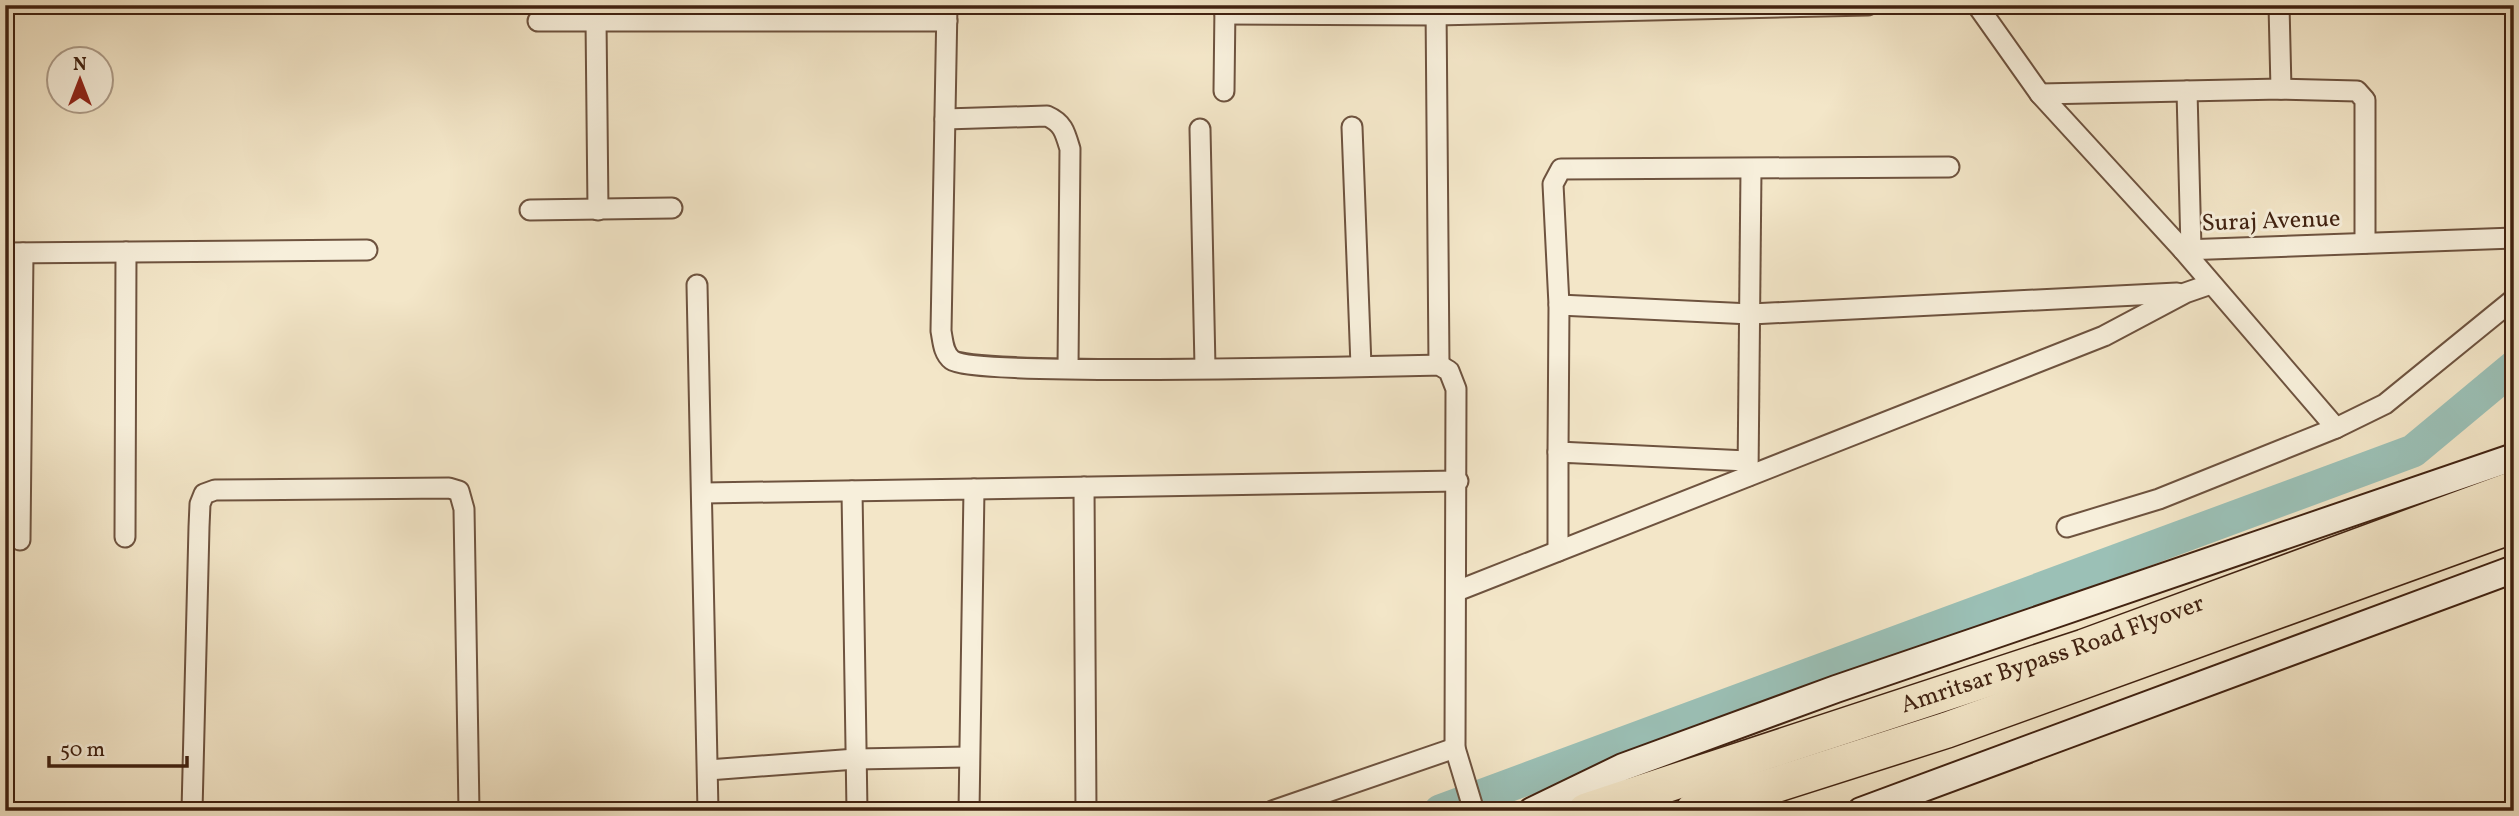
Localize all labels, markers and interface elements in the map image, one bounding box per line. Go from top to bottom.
north arrow [46,46,116,116]
text: N [73,52,87,78]
street label: Suraj Avenue [2201,203,2341,241]
street label: Amritsar Bypass Road Flyover [1897,587,2209,723]
scale bar [49,725,187,769]
text: 50 m [60,736,105,765]

